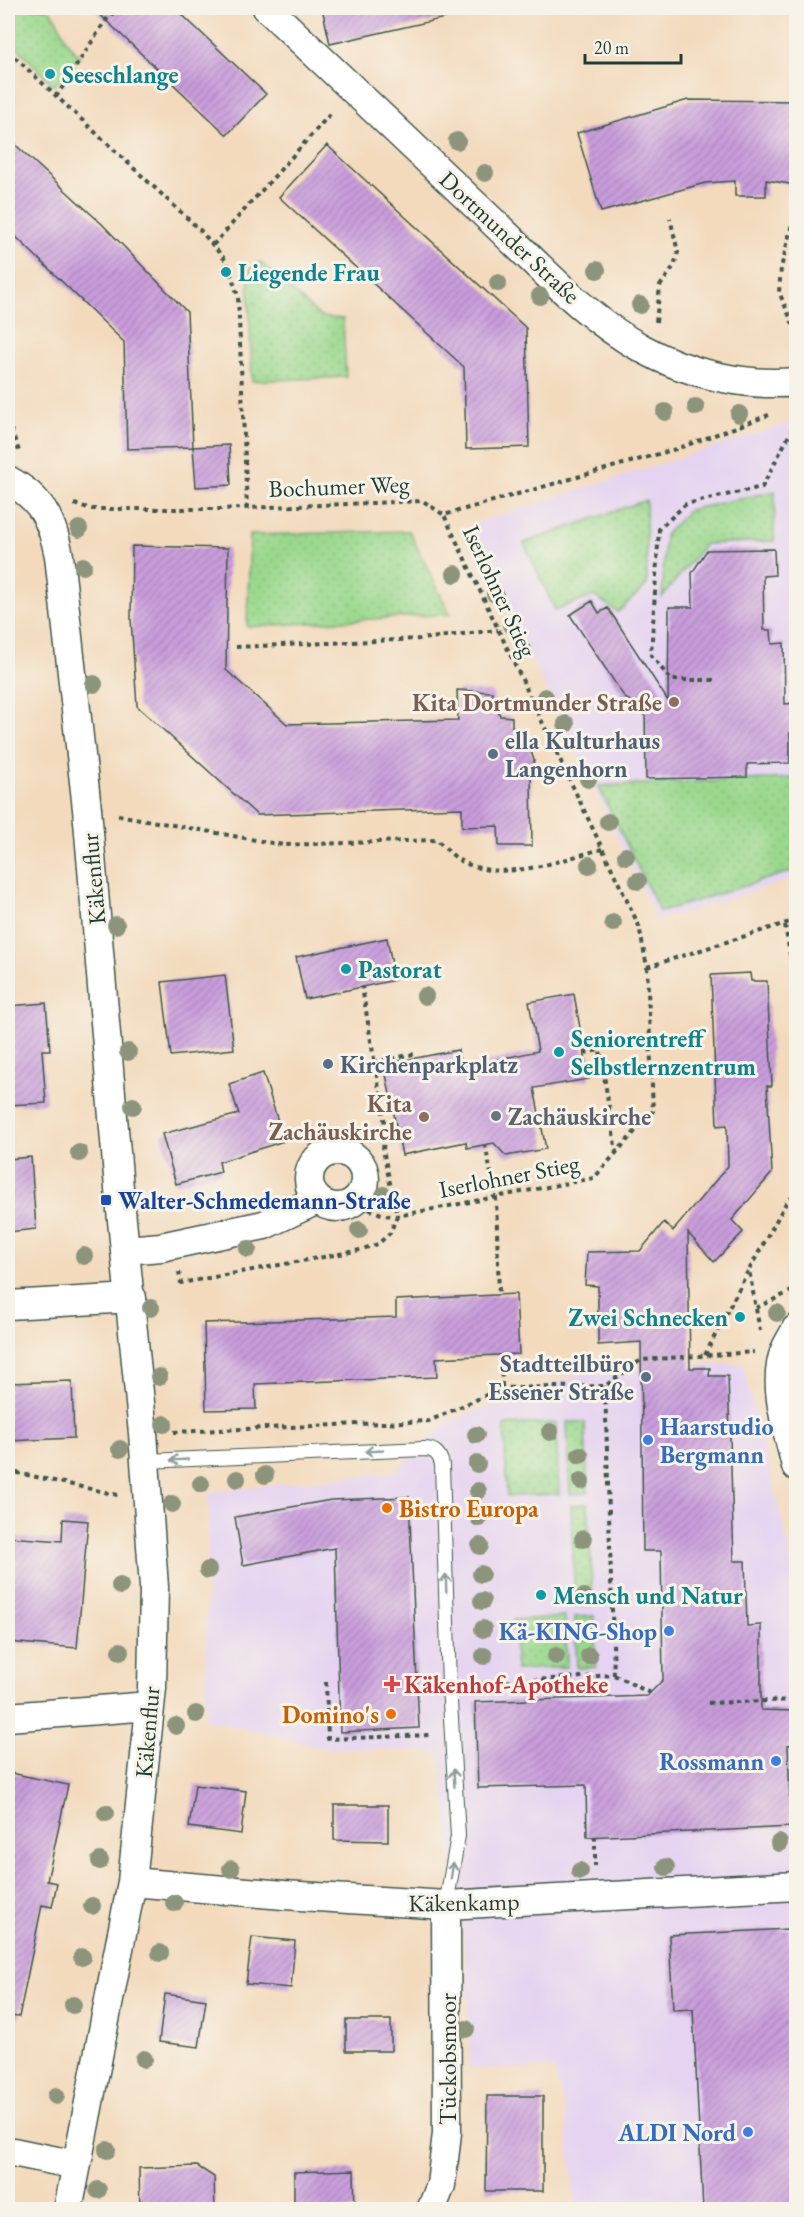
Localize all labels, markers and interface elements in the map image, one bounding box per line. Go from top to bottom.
scale bar [585,27,681,65]
text: 20 m [594,36,629,59]
place label: Seeschlange [62,59,179,91]
marker: Seeschlange [43,67,57,81]
street label: Dortmunder Straße [433,164,587,310]
place label: Liegende Frau [238,257,380,289]
marker: Liegende Frau [219,265,233,279]
street label: Bochumer Weg [268,468,411,504]
street label: Iserlohner Stieg [456,520,544,662]
place label: Kita Dortmunder Straße [412,687,662,718]
marker: Kita Dortmunder Straße [667,695,681,709]
place label: ella Kulturhaus Langenhorn [505,725,660,785]
marker: ella Kulturhaus Langenhorn [486,747,500,761]
street label: Käkenflur [74,832,112,926]
place label: Pastorat [358,954,442,985]
marker: Pastorat [339,962,353,976]
place label: Seniorentreff Selbstlernzentrum [571,1023,756,1082]
marker: Seniorentreff Selbstlernzentrum [552,1045,566,1059]
place label: Kirchenparkplatz [340,1049,519,1080]
marker: Kirchenparkplatz [321,1057,335,1071]
place label: Kita Zachäuskirche [269,1088,412,1147]
place label: Zachäuskirche [508,1101,651,1132]
marker: Zachäuskirche [489,1109,503,1123]
marker: Kita Zachäuskirche [417,1110,431,1124]
street label: Iserlohner Stieg [436,1147,582,1205]
place label: Walter-Schmedemann-Straße [118,1185,411,1216]
marker: Walter-Schmedemann-Straße [99,1193,113,1207]
place label: Zwei Schnecken [569,1302,728,1333]
marker: Zwei Schnecken [733,1310,747,1324]
place label: Stadtteilbüro Essener Straße [488,1348,634,1407]
marker: Stadtteilbüro Essener Straße [639,1370,653,1384]
place label: Haarstudio Bergmann [660,1411,773,1471]
marker: Haarstudio Bergmann [641,1433,655,1447]
one-way arrow [365,1445,385,1456]
one-way arrow [170,1454,190,1465]
place label: Bistro Europa [399,1493,539,1524]
marker: Bistro Europa [380,1501,394,1515]
one-way arrow [440,1573,452,1593]
place label: Mensch und Natur [553,1580,743,1611]
marker: Mensch und Natur [534,1588,548,1602]
place label: Kä-KING-Shop [499,1616,657,1647]
marker: Kä-KING-Shop [662,1624,676,1638]
place label: Käkenhof-Apotheke [404,1669,608,1700]
marker: Käkenhof-Apotheke [385,1677,399,1691]
street label: Käkenflur [128,1685,166,1779]
place label: Domino's [282,1699,379,1730]
marker: Domino's [384,1707,398,1721]
place label: Rossmann [659,1746,764,1777]
marker: Rossmann [769,1754,783,1768]
one-way arrow [449,1768,460,1788]
one-way arrow [447,1861,458,1881]
street label: Käkenkamp [408,1886,520,1918]
street label: Tückobsmoor [432,1993,463,2125]
place label: ALDI Nord [617,2117,737,2148]
marker: ALDI Nord [741,2125,755,2139]

